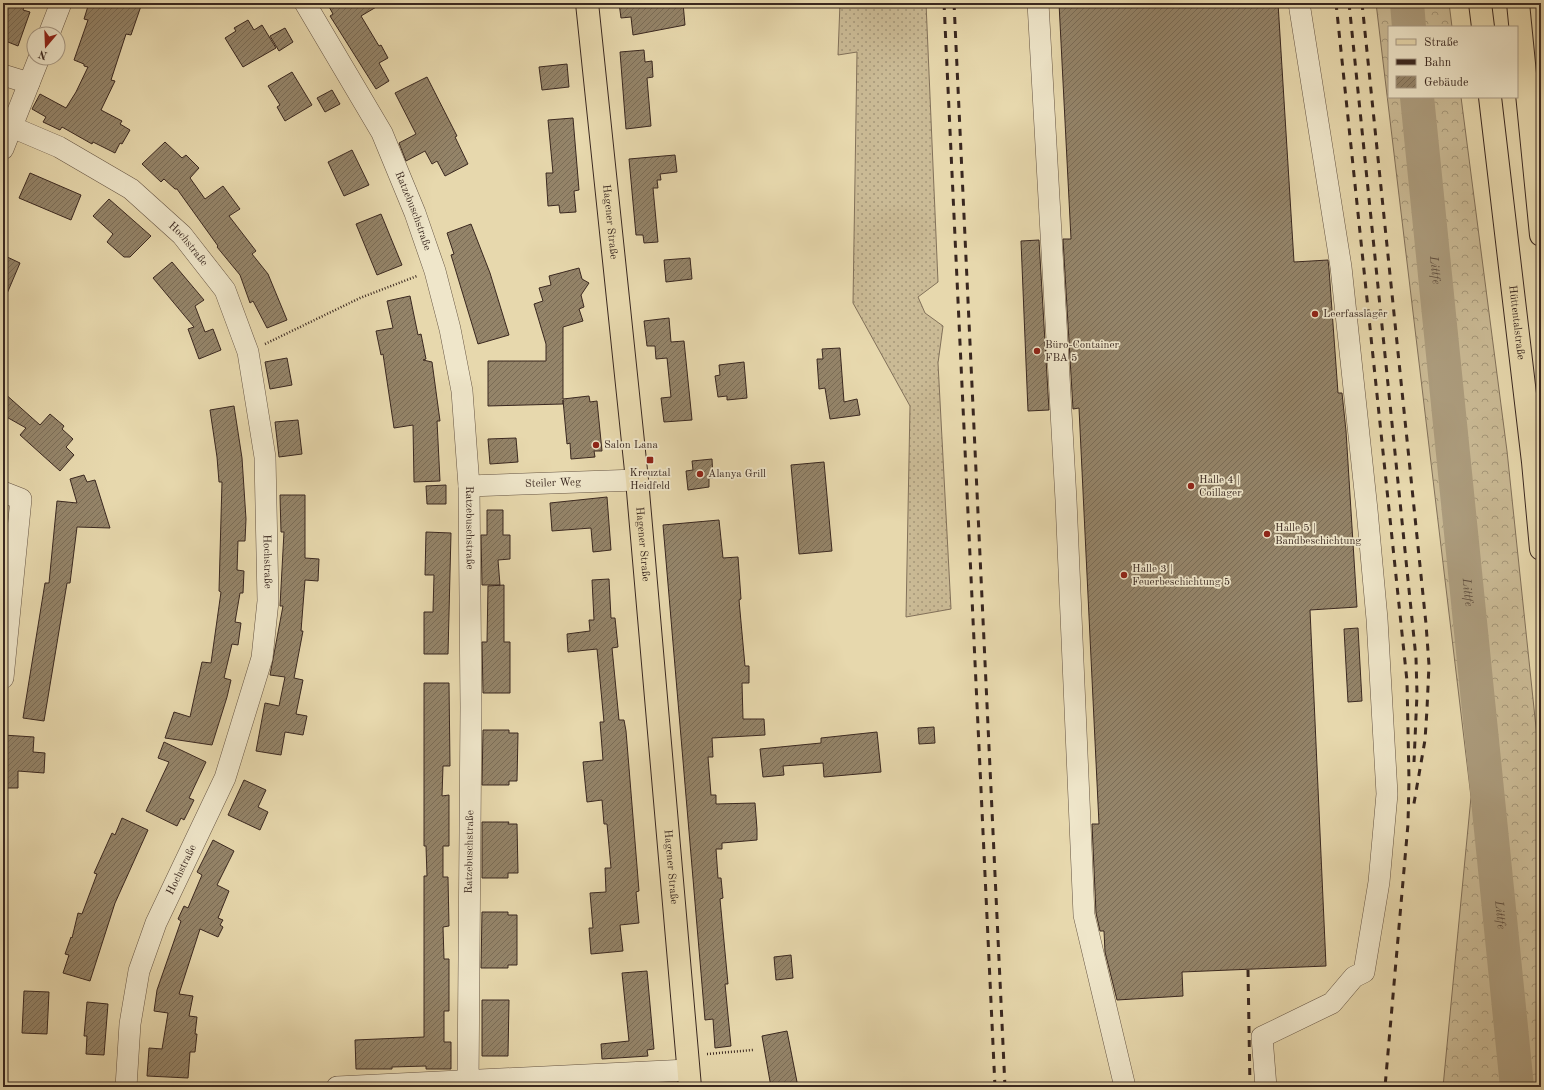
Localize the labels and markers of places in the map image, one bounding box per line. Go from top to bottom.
marker: Leerfasslager [1310,309,1320,319]
place label: Leerfasslager [1323,309,1388,320]
place label: Büro-Container FBA 5 [1045,340,1120,364]
marker: Büro-Container FBA 5 [1032,346,1042,356]
marker: Salon Lana [591,440,601,450]
place label: Salon Lana [604,440,658,451]
marker: Kreuztal Heidfeld [645,455,655,465]
place label: Kreuztal Heidfeld [630,468,670,492]
marker: Alanya Grill [695,469,705,479]
place label: Alanya Grill [708,469,766,480]
place label: Halle 4 | Coillager [1199,475,1242,499]
marker: Halle 4 | Coillager [1186,481,1196,491]
place label: Halle 5 | Bandbeschichtung [1275,523,1361,547]
marker: Halle 5 | Bandbeschichtung [1262,529,1272,539]
place label: Halle 3 | Feuerbeschichtung 5 [1132,564,1230,588]
marker: Halle 3 | Feuerbeschichtung 5 [1119,570,1129,580]

